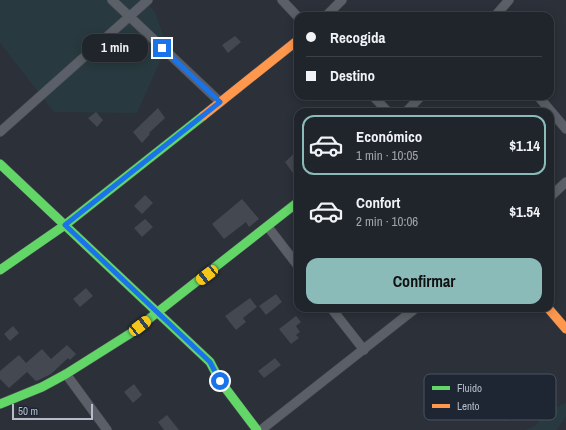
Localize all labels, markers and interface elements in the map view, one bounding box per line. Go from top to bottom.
text: Recogida [330,27,385,48]
callout: 1 min [82,34,148,62]
text: 1 min [101,39,129,56]
route end [153,39,171,57]
text: Destino [330,65,375,86]
text: Económico [356,126,422,147]
icon: car [308,127,344,163]
text: $1.14 [509,135,540,156]
text: 1 min · 10:05 [356,147,418,164]
text: Confort [356,192,400,213]
icon: car [308,193,344,229]
text: $1.54 [509,201,540,222]
text: 2 min · 10:06 [356,213,418,230]
button: Confirmar [306,258,542,304]
car [194,263,220,287]
car [127,314,153,338]
route start [211,372,229,390]
legend [424,374,556,420]
text: Fluido [457,381,482,395]
text: Lento [457,399,480,413]
scale bar [12,402,93,421]
text: 50 m [18,404,38,418]

